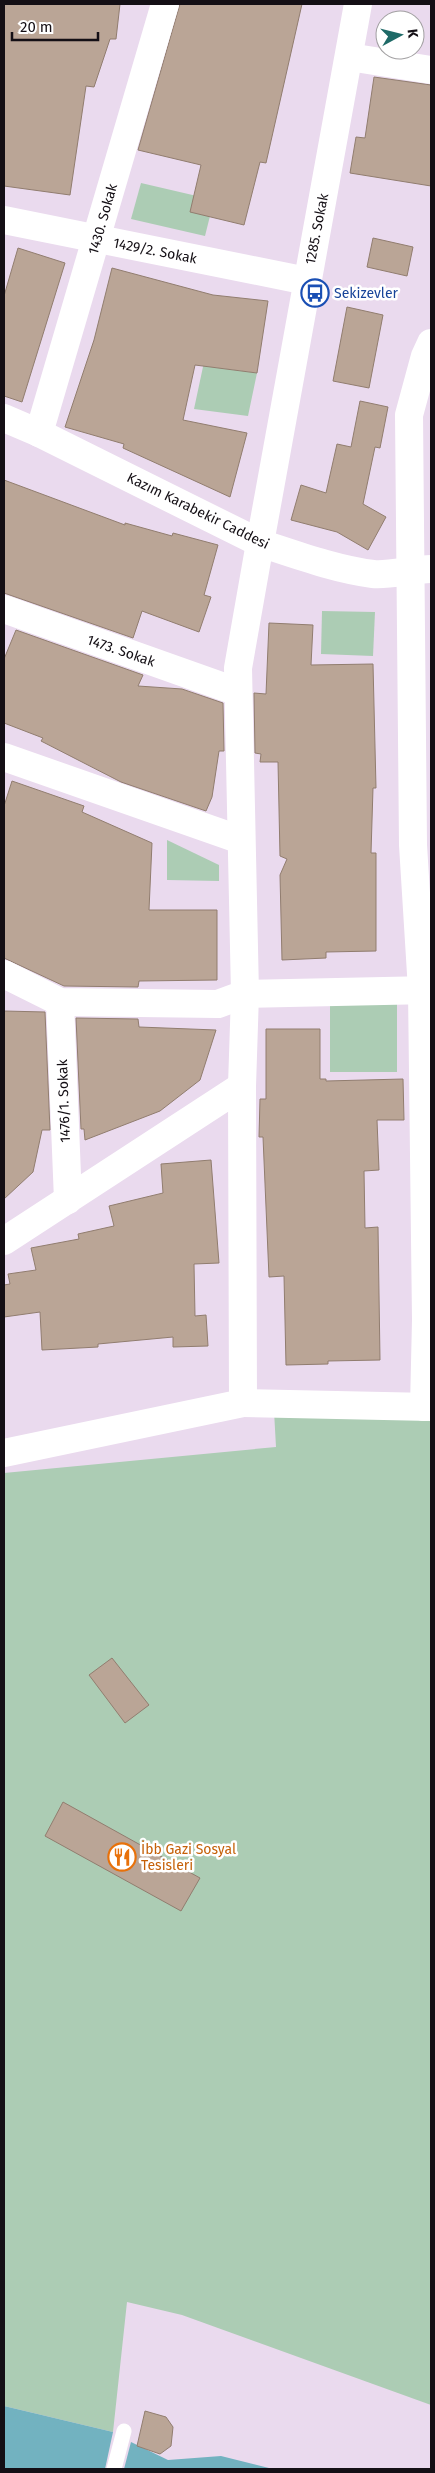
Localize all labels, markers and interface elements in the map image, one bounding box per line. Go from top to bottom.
scale bar [12,10,99,42]
north arrow [375,10,425,60]
text: 20 m [20,18,53,36]
text: K [403,28,422,40]
street label: 1430. Sokak [85,181,121,256]
street label: 1285. Sokak [302,191,332,266]
street label: 1429/2. Sokak [112,235,199,268]
bus stop icon: Sekizevler [300,278,330,308]
place label: Sekizevler [334,285,399,302]
street label: Kazım Karabekir Caddesi [124,469,272,553]
street label: 1473. Sokak [85,631,158,671]
street label: 1476/1. Sokak [54,1058,74,1143]
place label: İbb Gazi Sosyal Tesisleri [141,1840,236,1874]
restaurant icon: İbb Gazi Sosyal Tesisleri [107,1842,137,1872]

